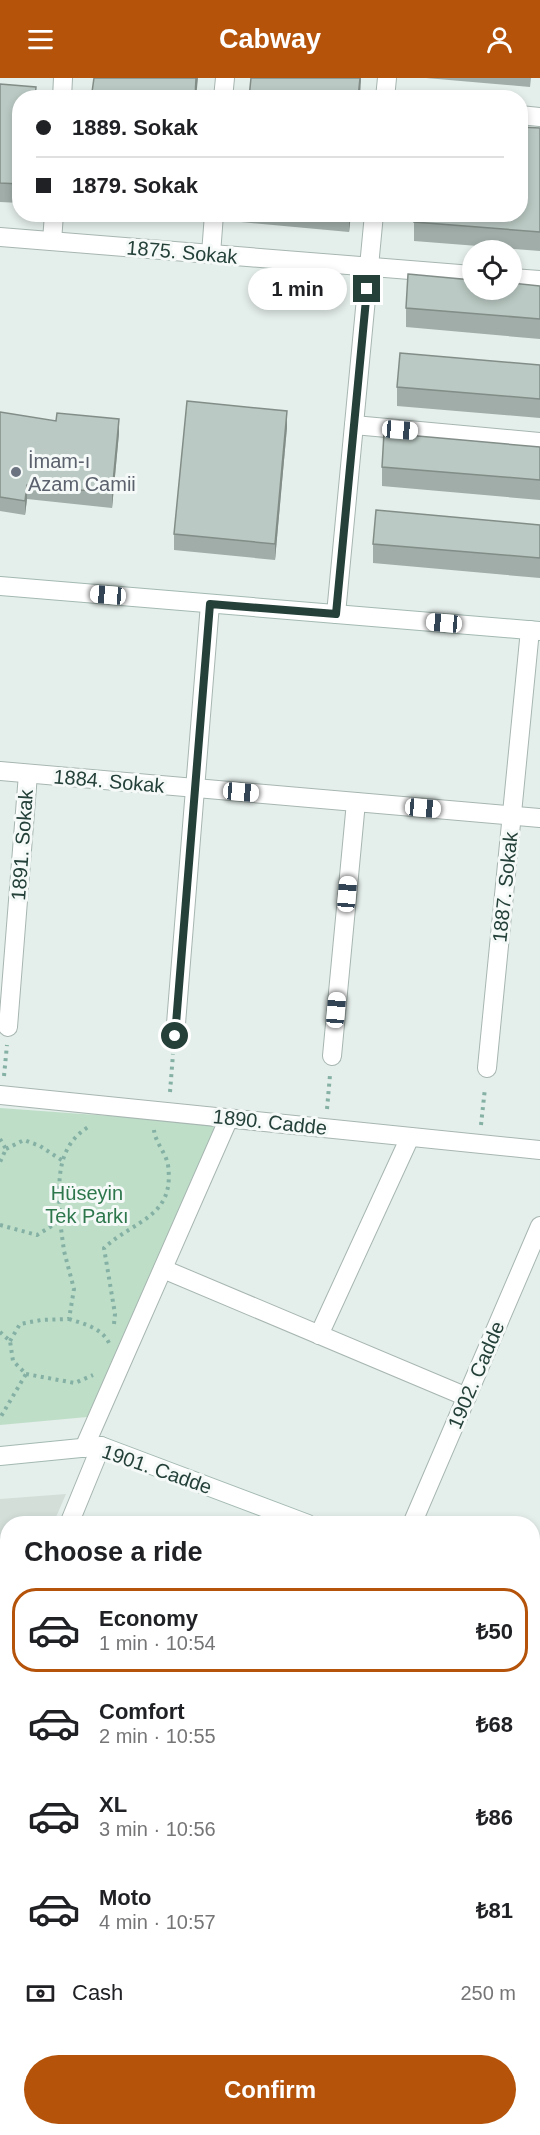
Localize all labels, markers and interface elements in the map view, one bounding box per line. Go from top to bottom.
icon: menu [24,23,57,56]
icon: person [483,23,516,56]
text: Cabway [219,24,321,54]
text: 1889. Sokak [72,115,198,140]
text: 1879. Sokak [72,173,198,198]
street label: 1875. Sokak [126,236,239,268]
map controls [462,240,522,300]
button: locate [462,240,522,300]
callout: 1 min [247,268,346,310]
route end [353,275,380,302]
text: 1 min [271,278,324,300]
car [381,419,419,441]
place label: İmam-ı Azam Camii [28,450,136,495]
marker: İmam-ı Azam Camii [9,465,23,479]
car [89,584,127,606]
car [425,612,463,634]
street label: 1884. Sokak [53,765,166,797]
car [222,781,260,803]
street label: 1891. Sokak [7,788,37,901]
car [404,797,442,819]
street label: 1887. Sokak [488,830,522,943]
car [336,875,358,913]
car [325,991,347,1029]
route start [161,1022,188,1049]
street label: 1890. Cadde [212,1105,328,1139]
park label: Hüseyin Tek Parkı [45,1182,129,1227]
street label: 1902. Cadde [443,1318,509,1432]
street label: 1901. Cadde [99,1440,215,1498]
text: Choose a ride [24,1537,203,1567]
icon: car [27,1603,81,1657]
text: Economy [99,1606,198,1631]
text: ₺50 [476,1619,513,1644]
text: 1 min · 10:54 [99,1632,216,1654]
icon: car [27,1696,81,1750]
text: Comfort [99,1699,185,1724]
text: ₺68 [476,1712,513,1737]
text: 2 min · 10:55 [99,1725,216,1747]
icon: car [27,1789,81,1843]
text: XL [99,1792,127,1817]
text: ₺86 [476,1805,513,1830]
text: 3 min · 10:56 [99,1818,216,1840]
icon: car [27,1882,81,1936]
text: Moto [99,1885,152,1910]
text: ₺81 [476,1898,513,1923]
text: 4 min · 10:57 [99,1911,216,1933]
icon: cash [24,1977,57,2010]
text: Cash [72,1980,123,2005]
text: 250 m [460,1982,516,2004]
button: Confirm [24,2055,516,2124]

